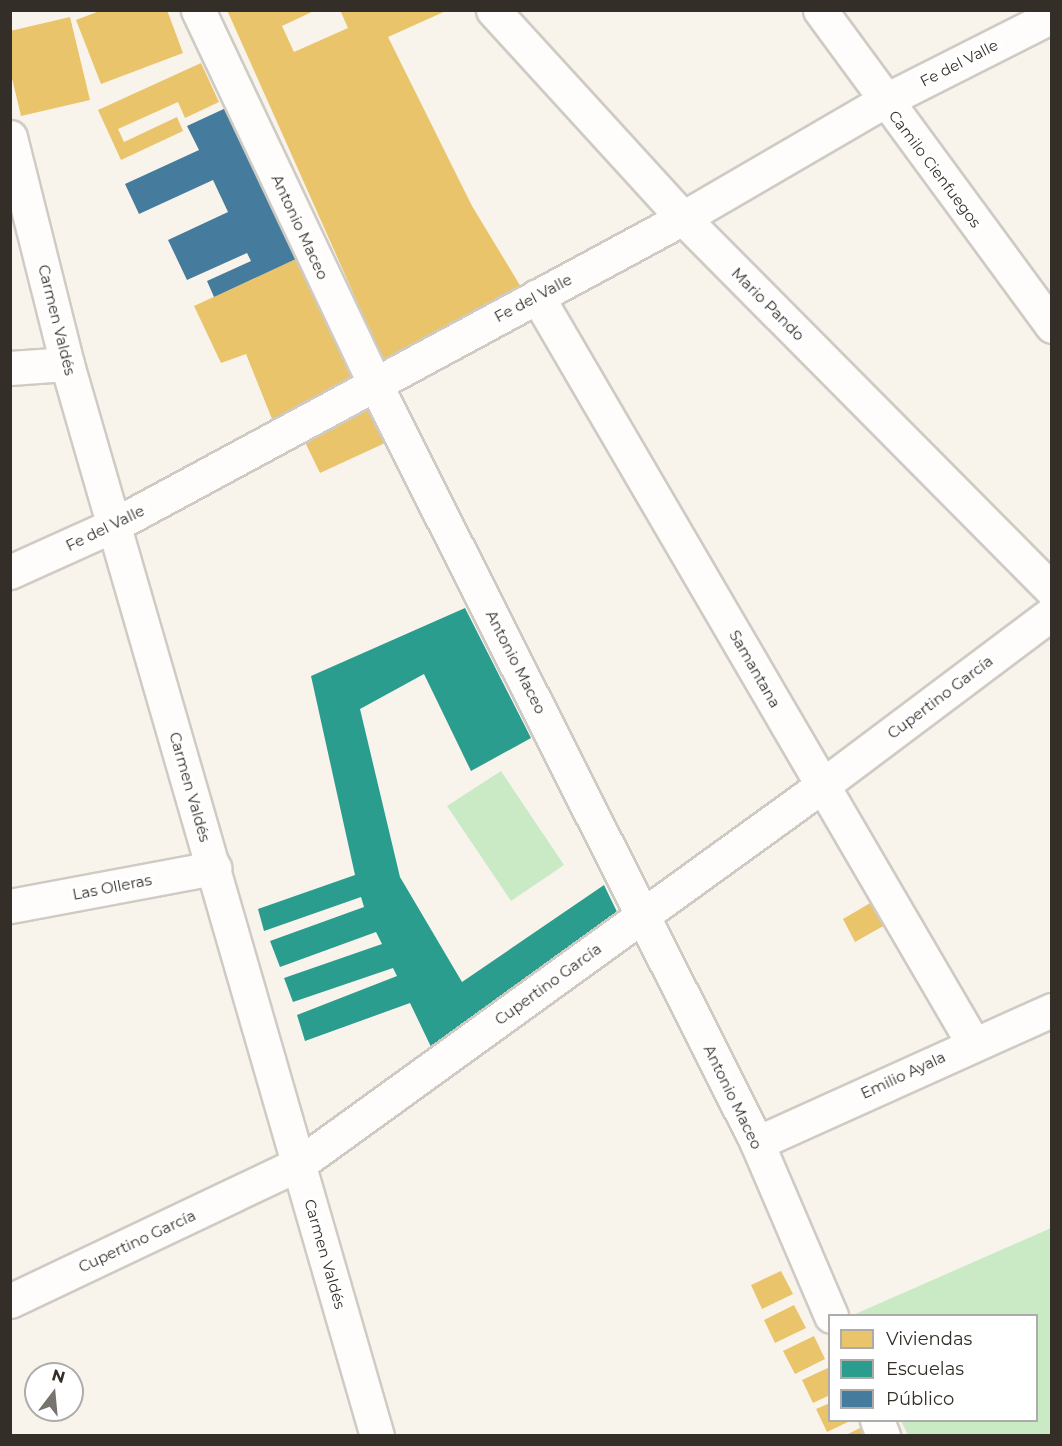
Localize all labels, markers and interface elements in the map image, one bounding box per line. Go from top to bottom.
street label: Fe del Valle [917,36,1001,90]
street label: Camilo Cienfuegos [885,107,985,231]
street label: Antonio Maceo [268,172,332,282]
street label: Carmen Valdés [35,263,79,377]
street label: Mario Pando [728,264,808,344]
street label: Fe del Valle [491,270,575,326]
street label: Fe del Valle [63,501,147,555]
street label: Antonio Maceo [482,607,550,717]
street label: Samantana [726,627,784,711]
street label: Cupertino García [884,652,996,742]
street label: Carmen Valdés [166,730,214,844]
street label: Las Olleras [71,871,153,903]
street label: Cupertino García [491,939,605,1029]
street label: Antonio Maceo [700,1042,766,1152]
street label: Emilio Ayala [858,1048,948,1102]
street label: Carmen Valdés [301,1197,349,1311]
street label: Cupertino García [76,1206,198,1276]
legend [828,1314,1038,1422]
text: Viviendas [886,1328,972,1350]
text: Escuelas [886,1358,964,1380]
north arrow [24,1362,84,1422]
text: N [50,1365,67,1387]
text: Público [886,1388,954,1410]

